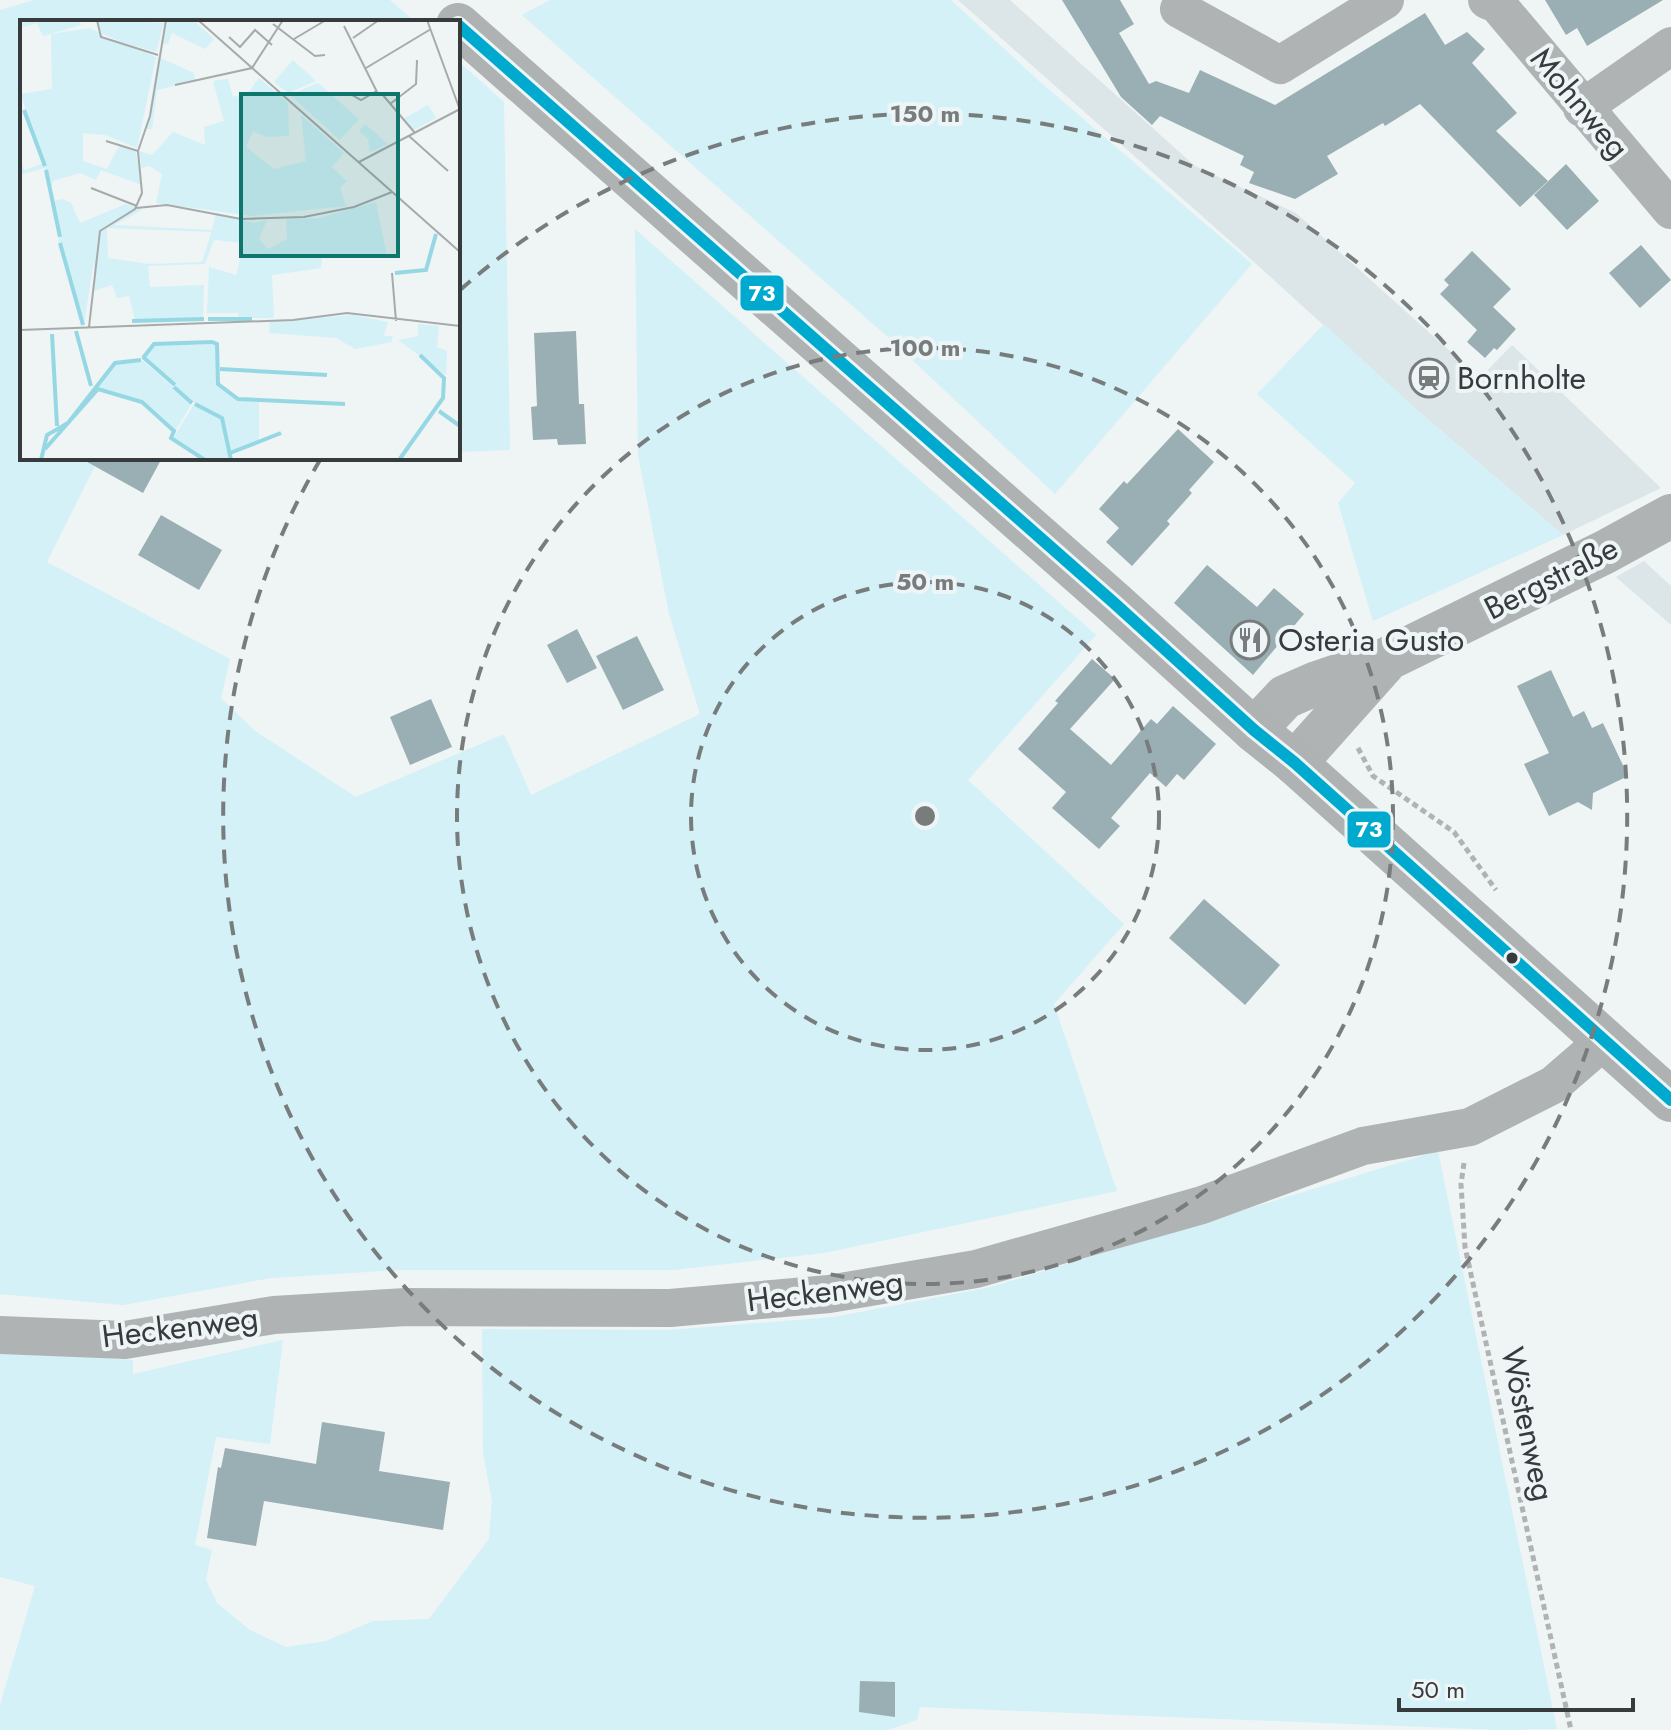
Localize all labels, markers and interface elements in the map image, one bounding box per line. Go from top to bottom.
inset map [20,20,460,460]
street label: Mohnweg [1520,37,1640,169]
text: 150 m [890,96,960,131]
line badge: 73 [739,274,785,312]
text: 73 [749,277,775,309]
text: 100 m [890,330,960,365]
place label: Bornholte [1457,355,1586,401]
station icon: Bornholte [1408,357,1450,399]
street label: Bergstraße [1476,525,1626,631]
text: 50 m [896,564,954,599]
place label: Osteria Gusto [1278,617,1464,663]
restaurant icon: Osteria Gusto [1229,619,1271,661]
centre of rings [911,802,939,830]
line badge: 73 [1346,810,1392,849]
text: 73 [1356,813,1382,845]
unlabelled marker [1504,950,1520,966]
street label: Heckenweg [744,1259,906,1323]
street label: Heckenweg [99,1295,261,1359]
street label: Wöstenweg [1489,1343,1567,1505]
scale bar [1399,1662,1633,1712]
text: 50 m [1411,1672,1465,1707]

